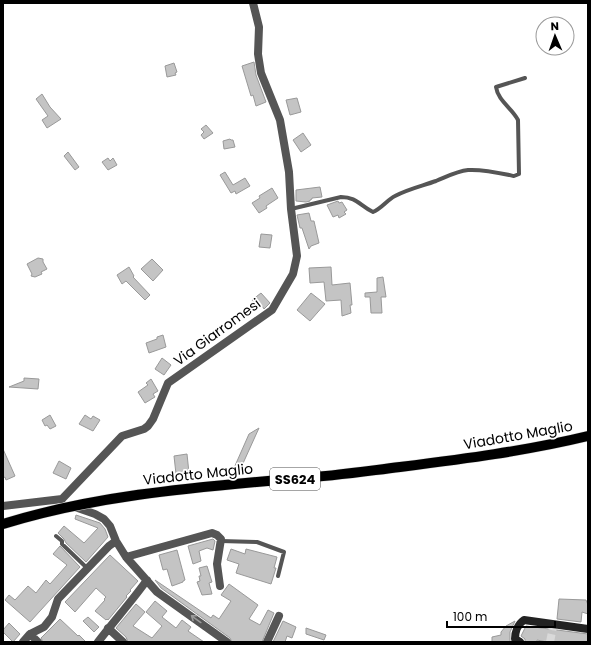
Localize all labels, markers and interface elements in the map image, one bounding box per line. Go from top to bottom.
north arrow [535,16,575,56]
text: N [550,18,559,34]
street label: Via Giarromesi [169,294,265,370]
street label: Viadotto Maglio [462,416,574,454]
street label: Viadotto Maglio [142,458,254,490]
road number: SS624 [270,468,320,490]
scale bar [447,603,555,629]
text: 100 m [453,608,487,625]
one-way arrow [190,615,201,623]

